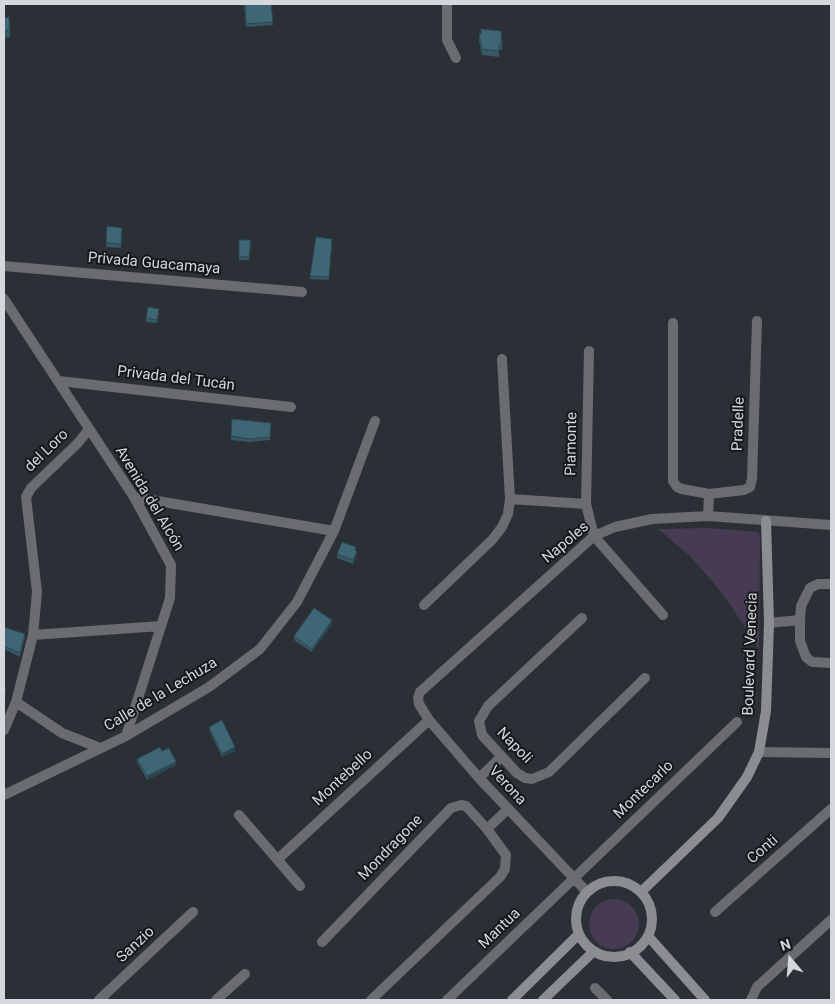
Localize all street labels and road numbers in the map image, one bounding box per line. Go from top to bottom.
street label: Privada Guacamaya [87,249,221,279]
street label: Privada del Tucán [116,363,236,395]
street label: Pradelle [729,397,749,451]
street label: Piamonte [562,412,582,476]
street label: del Loro [21,426,73,476]
street label: Avenida del Alcón [111,443,187,555]
street label: Napoles [539,518,593,568]
street label: Boulevard Venecia [740,592,762,716]
street label: Calle de la Lechuza [101,654,221,736]
street label: Napoli [493,724,535,768]
street label: Montebello [309,746,377,810]
street label: Montecarlo [610,757,678,823]
street label: Verona [484,763,530,809]
street label: Mondragone [355,811,427,885]
street label: Conti [744,832,782,868]
street label: Mantua [475,905,525,953]
street label: Sanzio [113,923,159,967]

